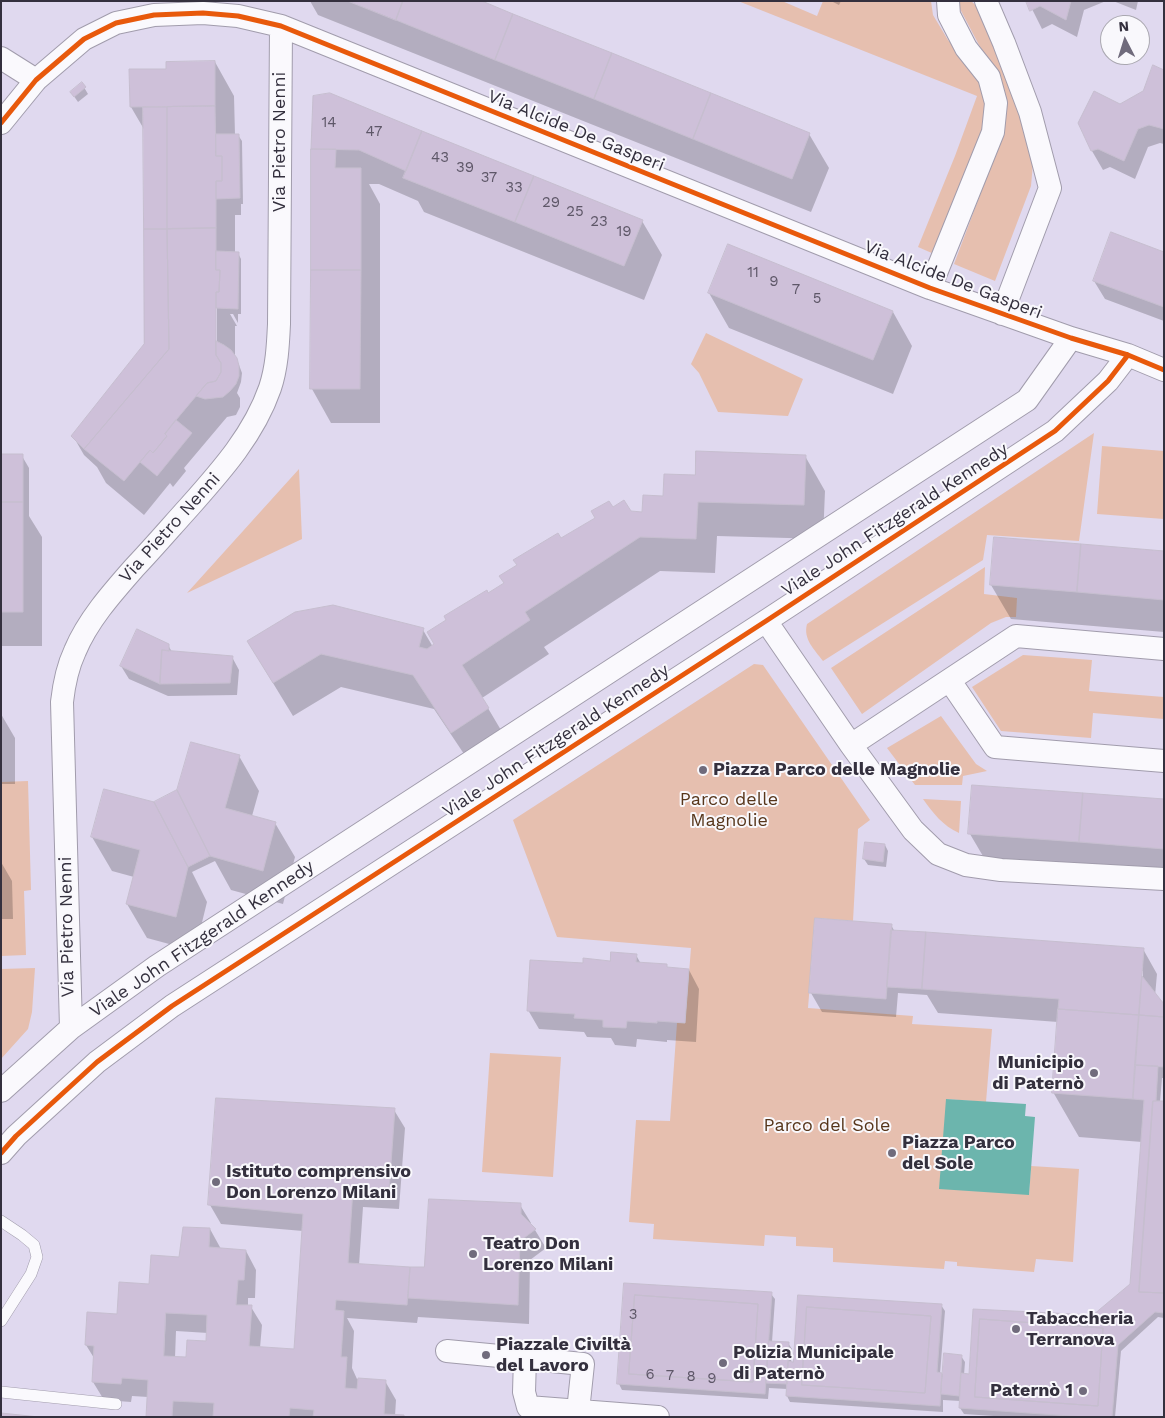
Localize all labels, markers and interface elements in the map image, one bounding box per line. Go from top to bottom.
north arrow [1100,15,1150,65]
text: N [1118,18,1130,34]
street label: Via Pietro Nenni [269,72,291,212]
street label: Via Alcide De Gasperi [484,86,668,176]
house number: 14 [321,114,337,132]
house number: 47 [366,123,382,141]
house number: 43 [431,149,449,167]
house number: 39 [456,159,474,177]
house number: 37 [481,169,497,187]
house number: 33 [505,179,523,197]
house number: 29 [542,194,560,212]
house number: 25 [566,203,584,221]
house number: 23 [590,213,608,231]
house number: 19 [616,223,632,241]
street label: Via Alcide De Gasperi [861,236,1045,324]
house number: 11 [747,264,759,282]
house number: 9 [769,273,779,291]
house number: 7 [792,281,800,299]
house number: 5 [813,290,821,308]
street label: Viale John Fitzgerald Kennedy [778,439,1012,601]
street label: Via Pietro Nenni [115,468,225,588]
street label: Viale John Fitzgerald Kennedy [439,660,673,822]
place label: Piazza Parco delle Magnolie [713,759,961,781]
marker: Piazza Parco delle Magnolie [697,764,709,776]
park label: Parco delle Magnolie [680,789,778,832]
street label: Via Pietro Nenni [55,856,79,998]
street label: Viale John Fitzgerald Kennedy [86,856,318,1022]
place label: Municipio di Paternò [992,1052,1084,1094]
marker: Municipio di Paternò [1088,1067,1100,1079]
park label: Parco del Sole [764,1115,890,1137]
place label: Piazza Parco del Sole [902,1132,1015,1174]
marker: Piazza Parco del Sole [886,1147,898,1159]
place label: Istituto comprensivo Don Lorenzo Milani [226,1161,411,1204]
marker: Istituto comprensivo Don Lorenzo Milani [210,1176,222,1188]
place label: Teatro Don Lorenzo Milani [483,1233,613,1276]
marker: Teatro Don Lorenzo Milani [467,1248,479,1260]
house number: 3 [629,1306,637,1324]
place label: Tabaccheria Terranova [1026,1308,1134,1350]
marker: Tabaccheria Terranova [1010,1323,1022,1335]
place label: Piazzale Civiltà del Lavoro [496,1334,631,1376]
place label: Polizia Municipale di Paternò [733,1342,894,1385]
marker: Piazzale Civiltà del Lavoro [480,1349,492,1361]
marker: Polizia Municipale di Paternò [717,1357,729,1369]
house number: 6 [645,1366,655,1384]
house number: 7 [666,1367,674,1385]
house number: 8 [686,1368,696,1386]
house number: 9 [707,1370,717,1388]
place label: Paternò 1 [990,1380,1073,1402]
marker: Paternò 1 [1077,1385,1089,1397]

